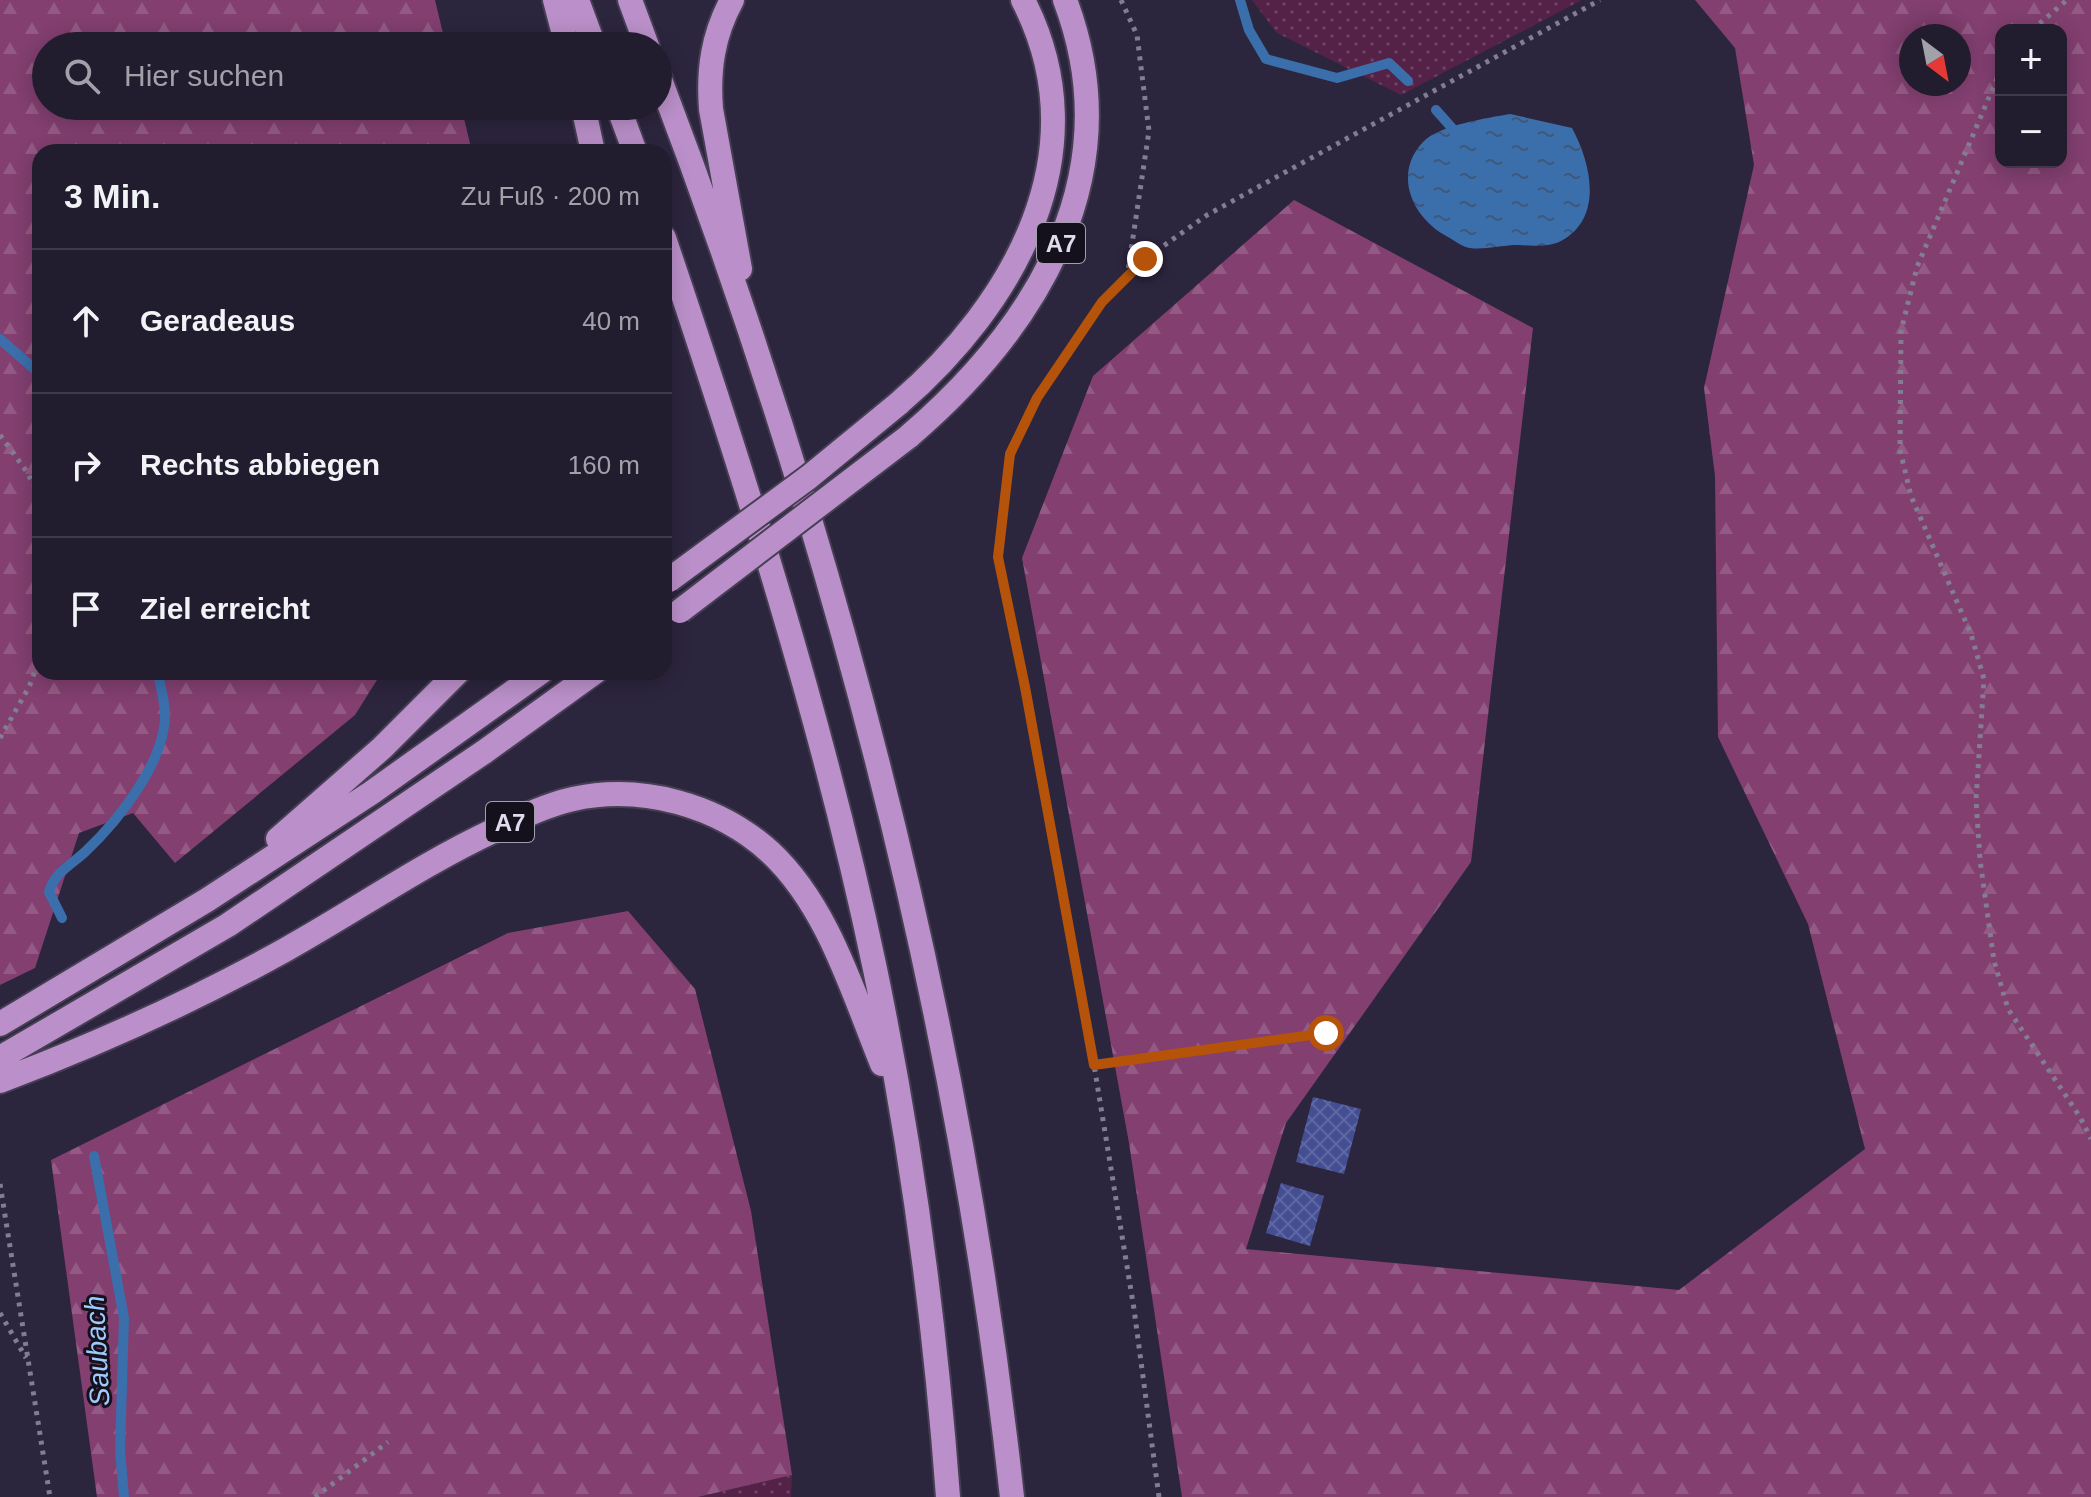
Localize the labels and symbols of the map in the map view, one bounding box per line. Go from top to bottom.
north arrow [1899,24,1971,96]
road number: A7 [1037,223,1085,263]
route end [1127,241,1163,277]
road number: A7 [486,802,534,842]
route start [1308,1015,1344,1051]
water label: Saubach [79,1295,115,1407]

